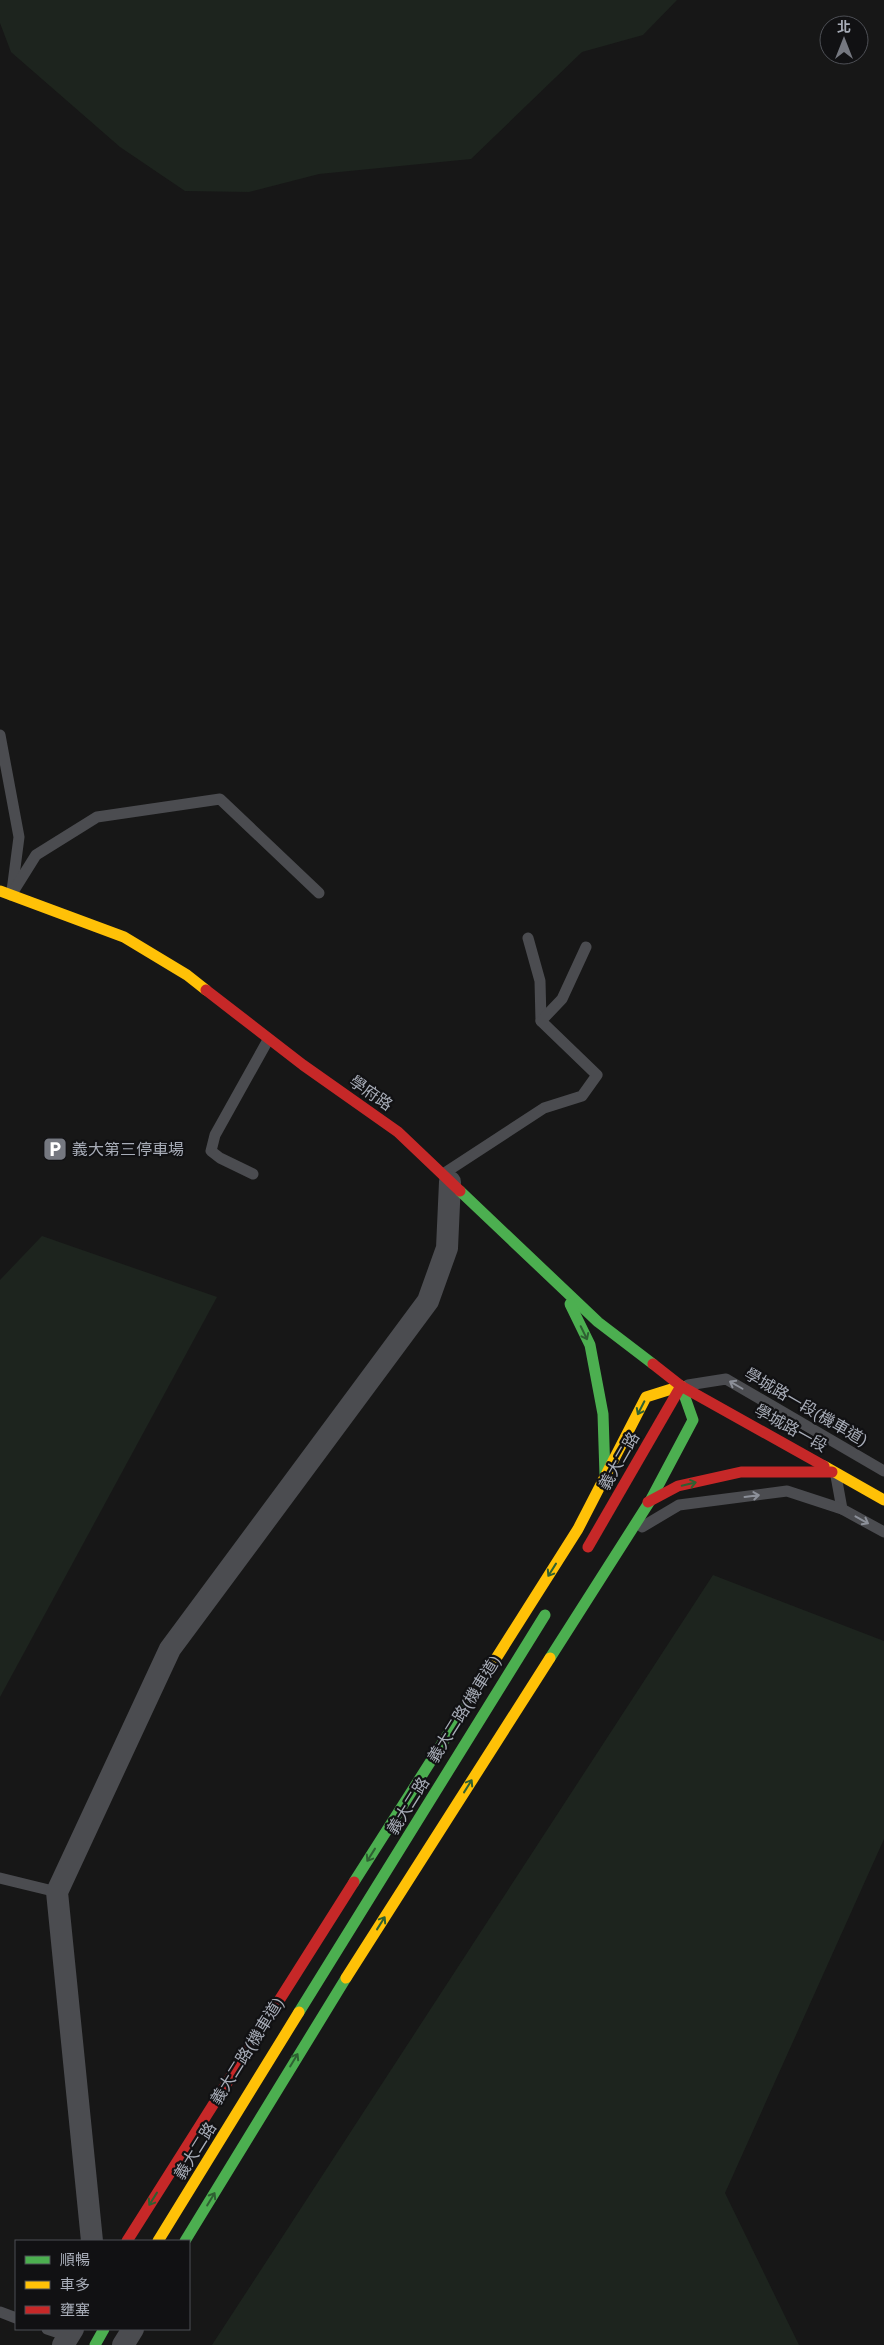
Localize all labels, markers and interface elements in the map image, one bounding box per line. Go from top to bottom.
north arrow [819,15,869,65]
text: 北 [837,19,851,35]
street label: 學府路 [346,1072,396,1114]
parking icon: 義大第三停車場 [42,1136,68,1162]
place label: 義大第三停車場 [72,1141,184,1158]
one-way arrow [580,1325,589,1340]
street label: 學城路一段(機車道) [741,1364,871,1450]
one-way arrow [728,1380,743,1390]
one-way arrow [636,1400,645,1415]
street label: 學城路一段 [751,1400,831,1456]
street label: 義大二路 [596,1429,642,1493]
one-way arrow [680,1479,696,1488]
one-way arrow [744,1490,760,1500]
one-way arrow [854,1515,869,1525]
one-way arrow [547,1562,557,1576]
street label: 義大二路(機車道) [424,1652,504,1766]
street label: 義大二路 [384,1774,432,1838]
one-way arrow [464,1779,474,1793]
one-way arrow [366,1848,377,1862]
one-way arrow [376,1916,386,1930]
street label: 義大二路(機車道) [207,1994,287,2108]
one-way arrow [290,2054,300,2068]
street label: 義大二路 [171,2119,219,2183]
one-way arrow [148,2192,158,2206]
one-way arrow [206,2193,216,2207]
legend [15,2240,190,2330]
text: 順暢 [60,2251,90,2268]
text: 車多 [60,2276,90,2293]
text: 壅塞 [60,2301,90,2318]

